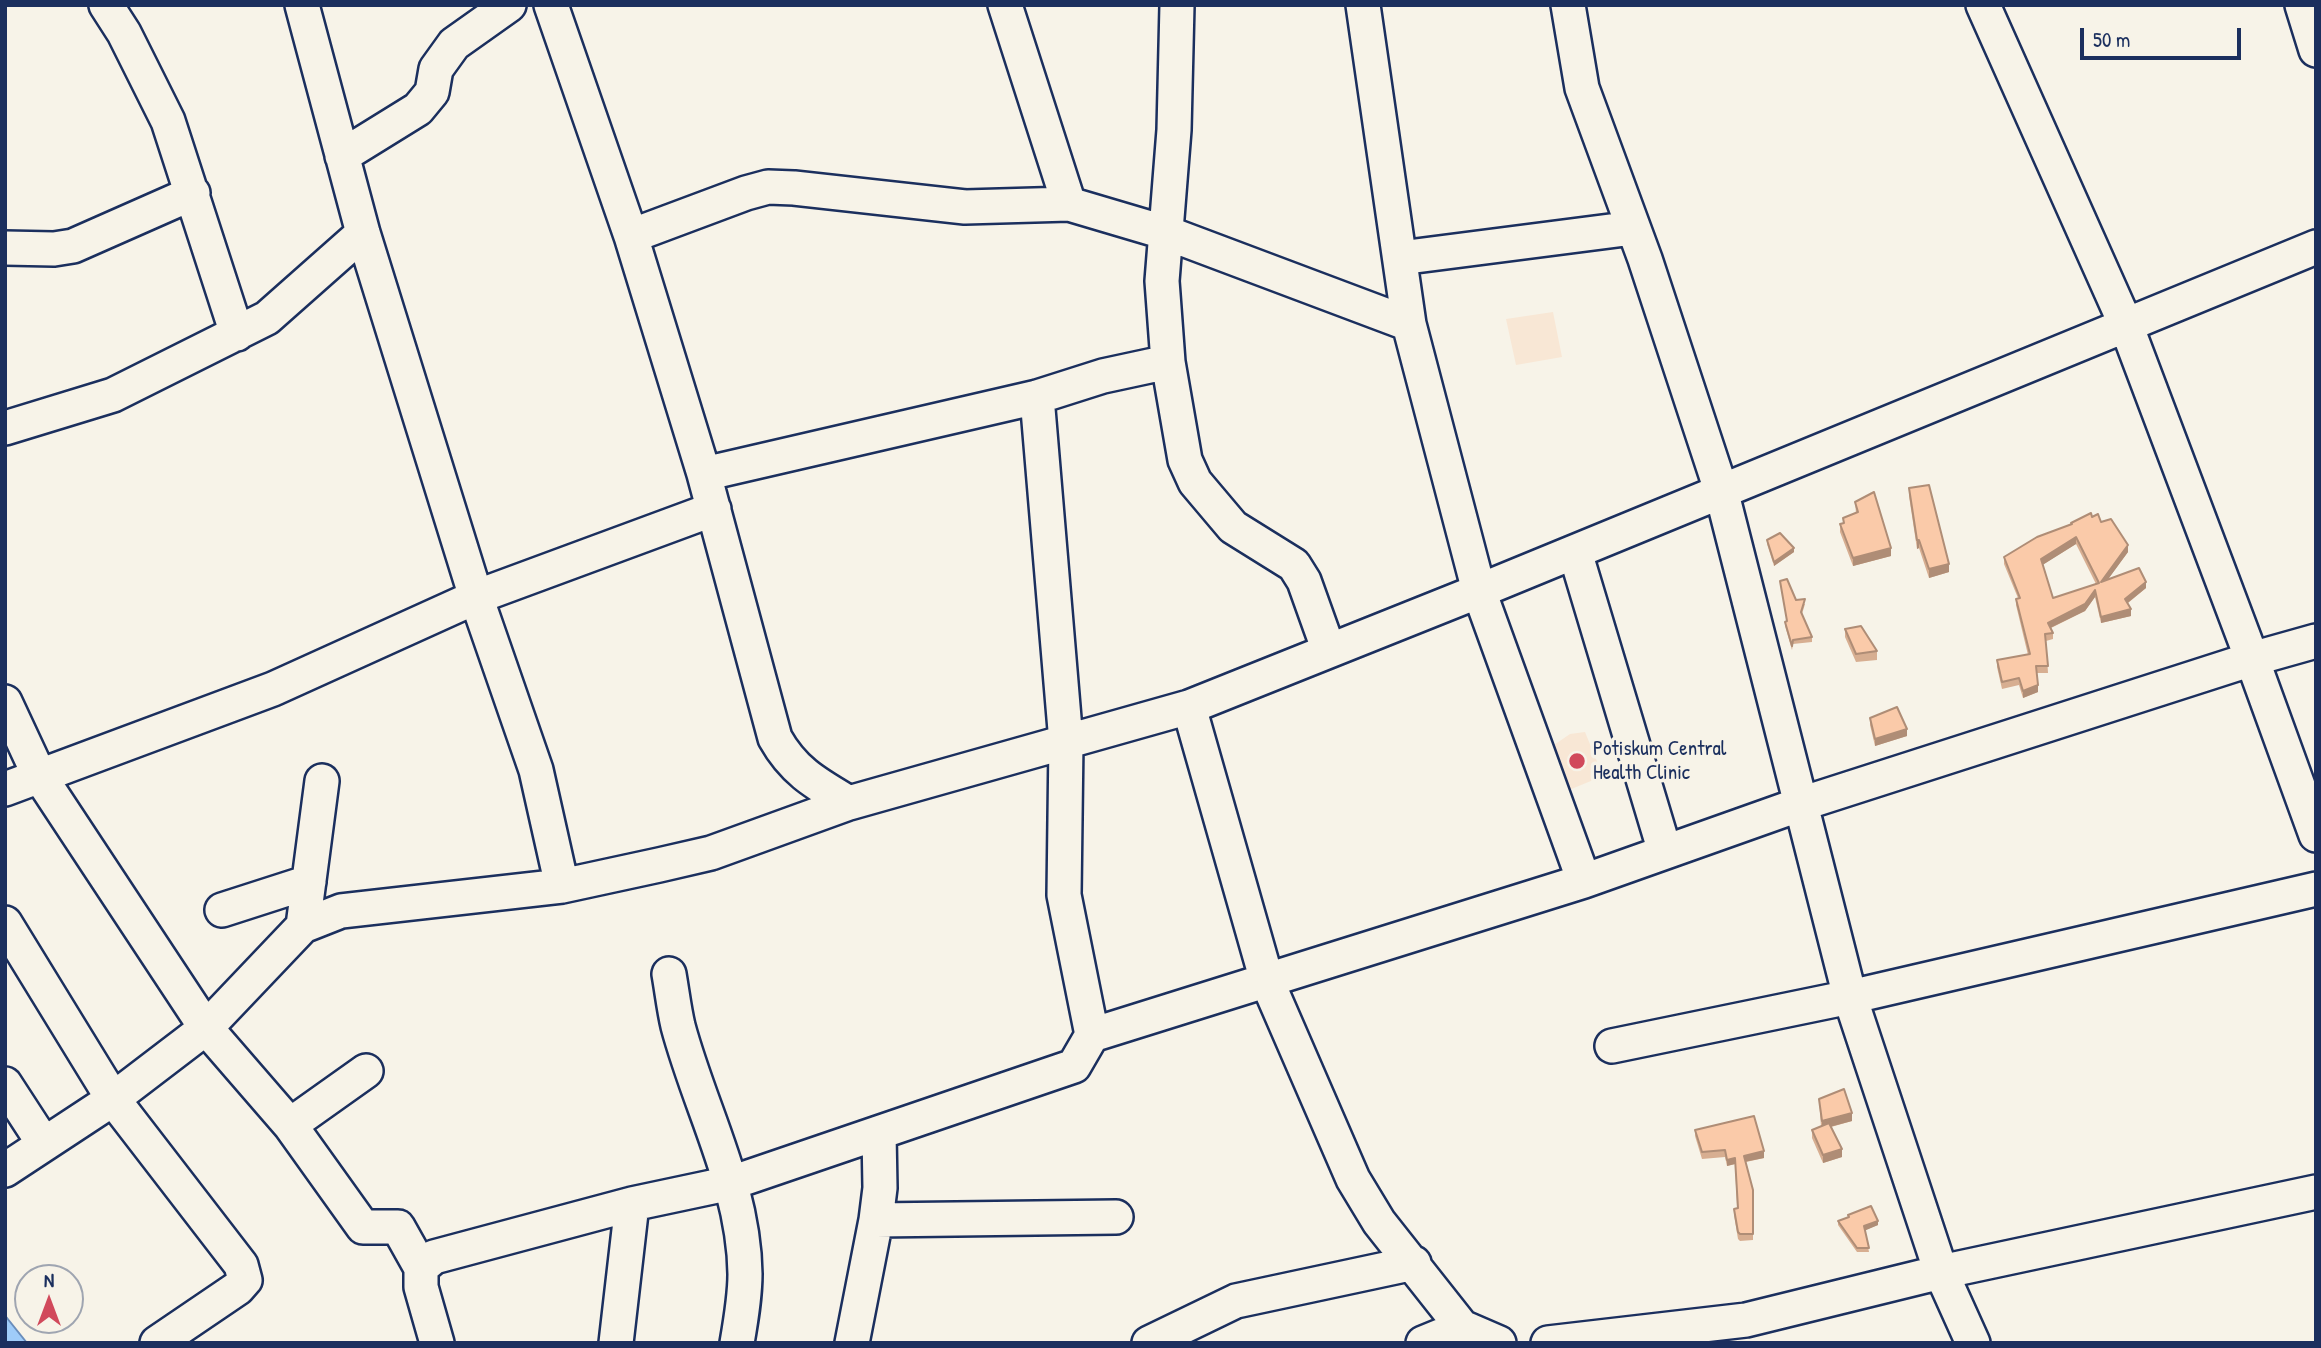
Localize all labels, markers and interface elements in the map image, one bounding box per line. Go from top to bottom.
scale bar [2083,14,2244,58]
text: 50 m [2093,25,2130,54]
place label: Potiskum Central Health Clinic [1593,736,1726,786]
marker: Potiskum Central Health Clinic [1567,751,1587,771]
north arrow [14,1264,84,1334]
text: N [44,1267,54,1293]

